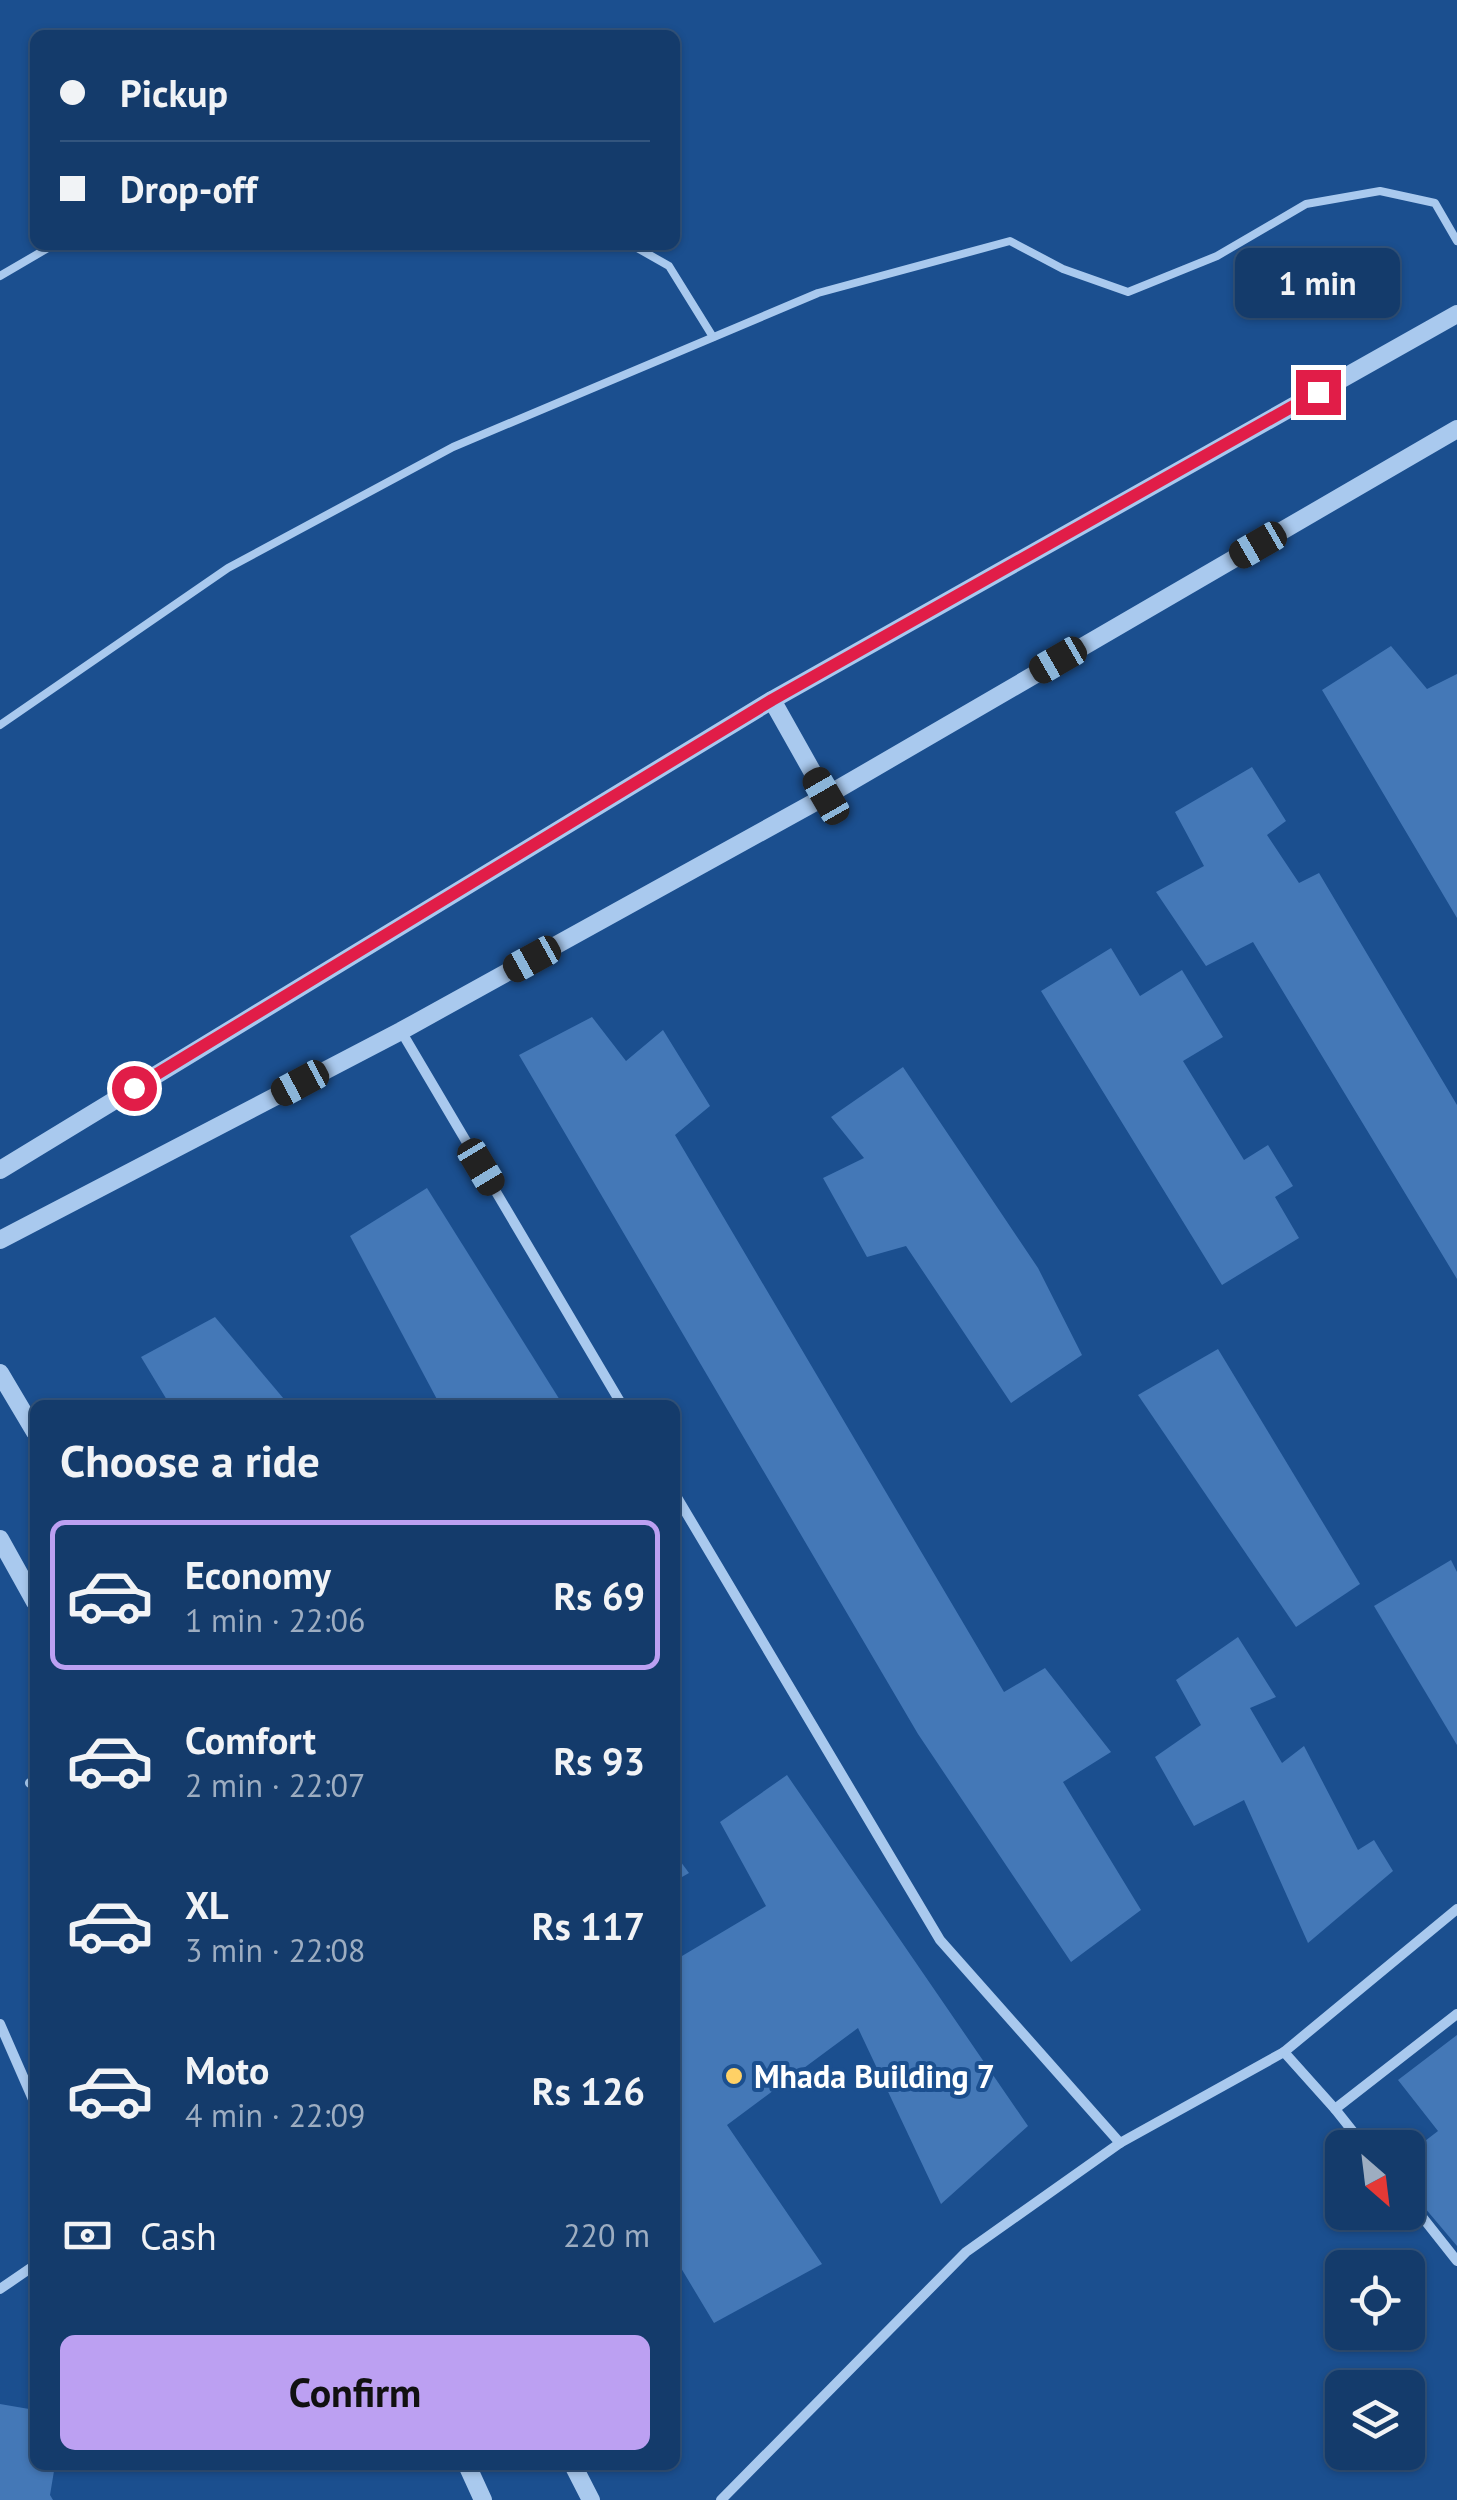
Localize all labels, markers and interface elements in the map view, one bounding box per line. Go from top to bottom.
text: Pickup [120,68,228,117]
text: Drop-off [120,164,257,213]
callout: 1 min [1236,247,1400,317]
text: 1 min [1278,262,1357,304]
route end [1296,370,1341,415]
car [1225,517,1291,573]
car [1025,632,1091,688]
car [798,763,854,829]
car [498,931,566,987]
car [266,1056,334,1110]
route start [112,1066,157,1111]
car [453,1134,509,1200]
text: Choose a ride [60,1431,320,1489]
icon: car [65,1550,155,1640]
text: Economy [185,1550,331,1599]
text: Rs 69 [553,1571,645,1620]
text: 1 min · 22:06 [185,1599,365,1641]
icon: car [65,1715,155,1805]
text: Comfort [185,1715,316,1764]
text: Rs 93 [553,1736,645,1785]
text: 2 min · 22:07 [185,1764,365,1806]
icon: car [65,1880,155,1970]
text: XL [185,1880,229,1929]
text: Rs 117 [532,1901,645,1950]
text: 3 min · 22:08 [185,1929,365,1971]
icon: car [65,2045,155,2135]
text: Moto [185,2045,269,2094]
place label: Mhada Building 7 [754,2055,995,2097]
marker: Mhada Building 7 [723,2065,745,2087]
text: Rs 126 [532,2066,645,2115]
text: 4 min · 22:09 [185,2094,365,2136]
north arrow [1325,2130,1425,2230]
map controls [1325,2130,1425,2470]
icon: cash [60,2208,115,2263]
text: Cash [140,2211,217,2260]
text: 220 m [563,2214,650,2256]
button: locate [1325,2250,1425,2350]
button: Confirm [60,2335,650,2450]
button: layers [1325,2370,1425,2470]

